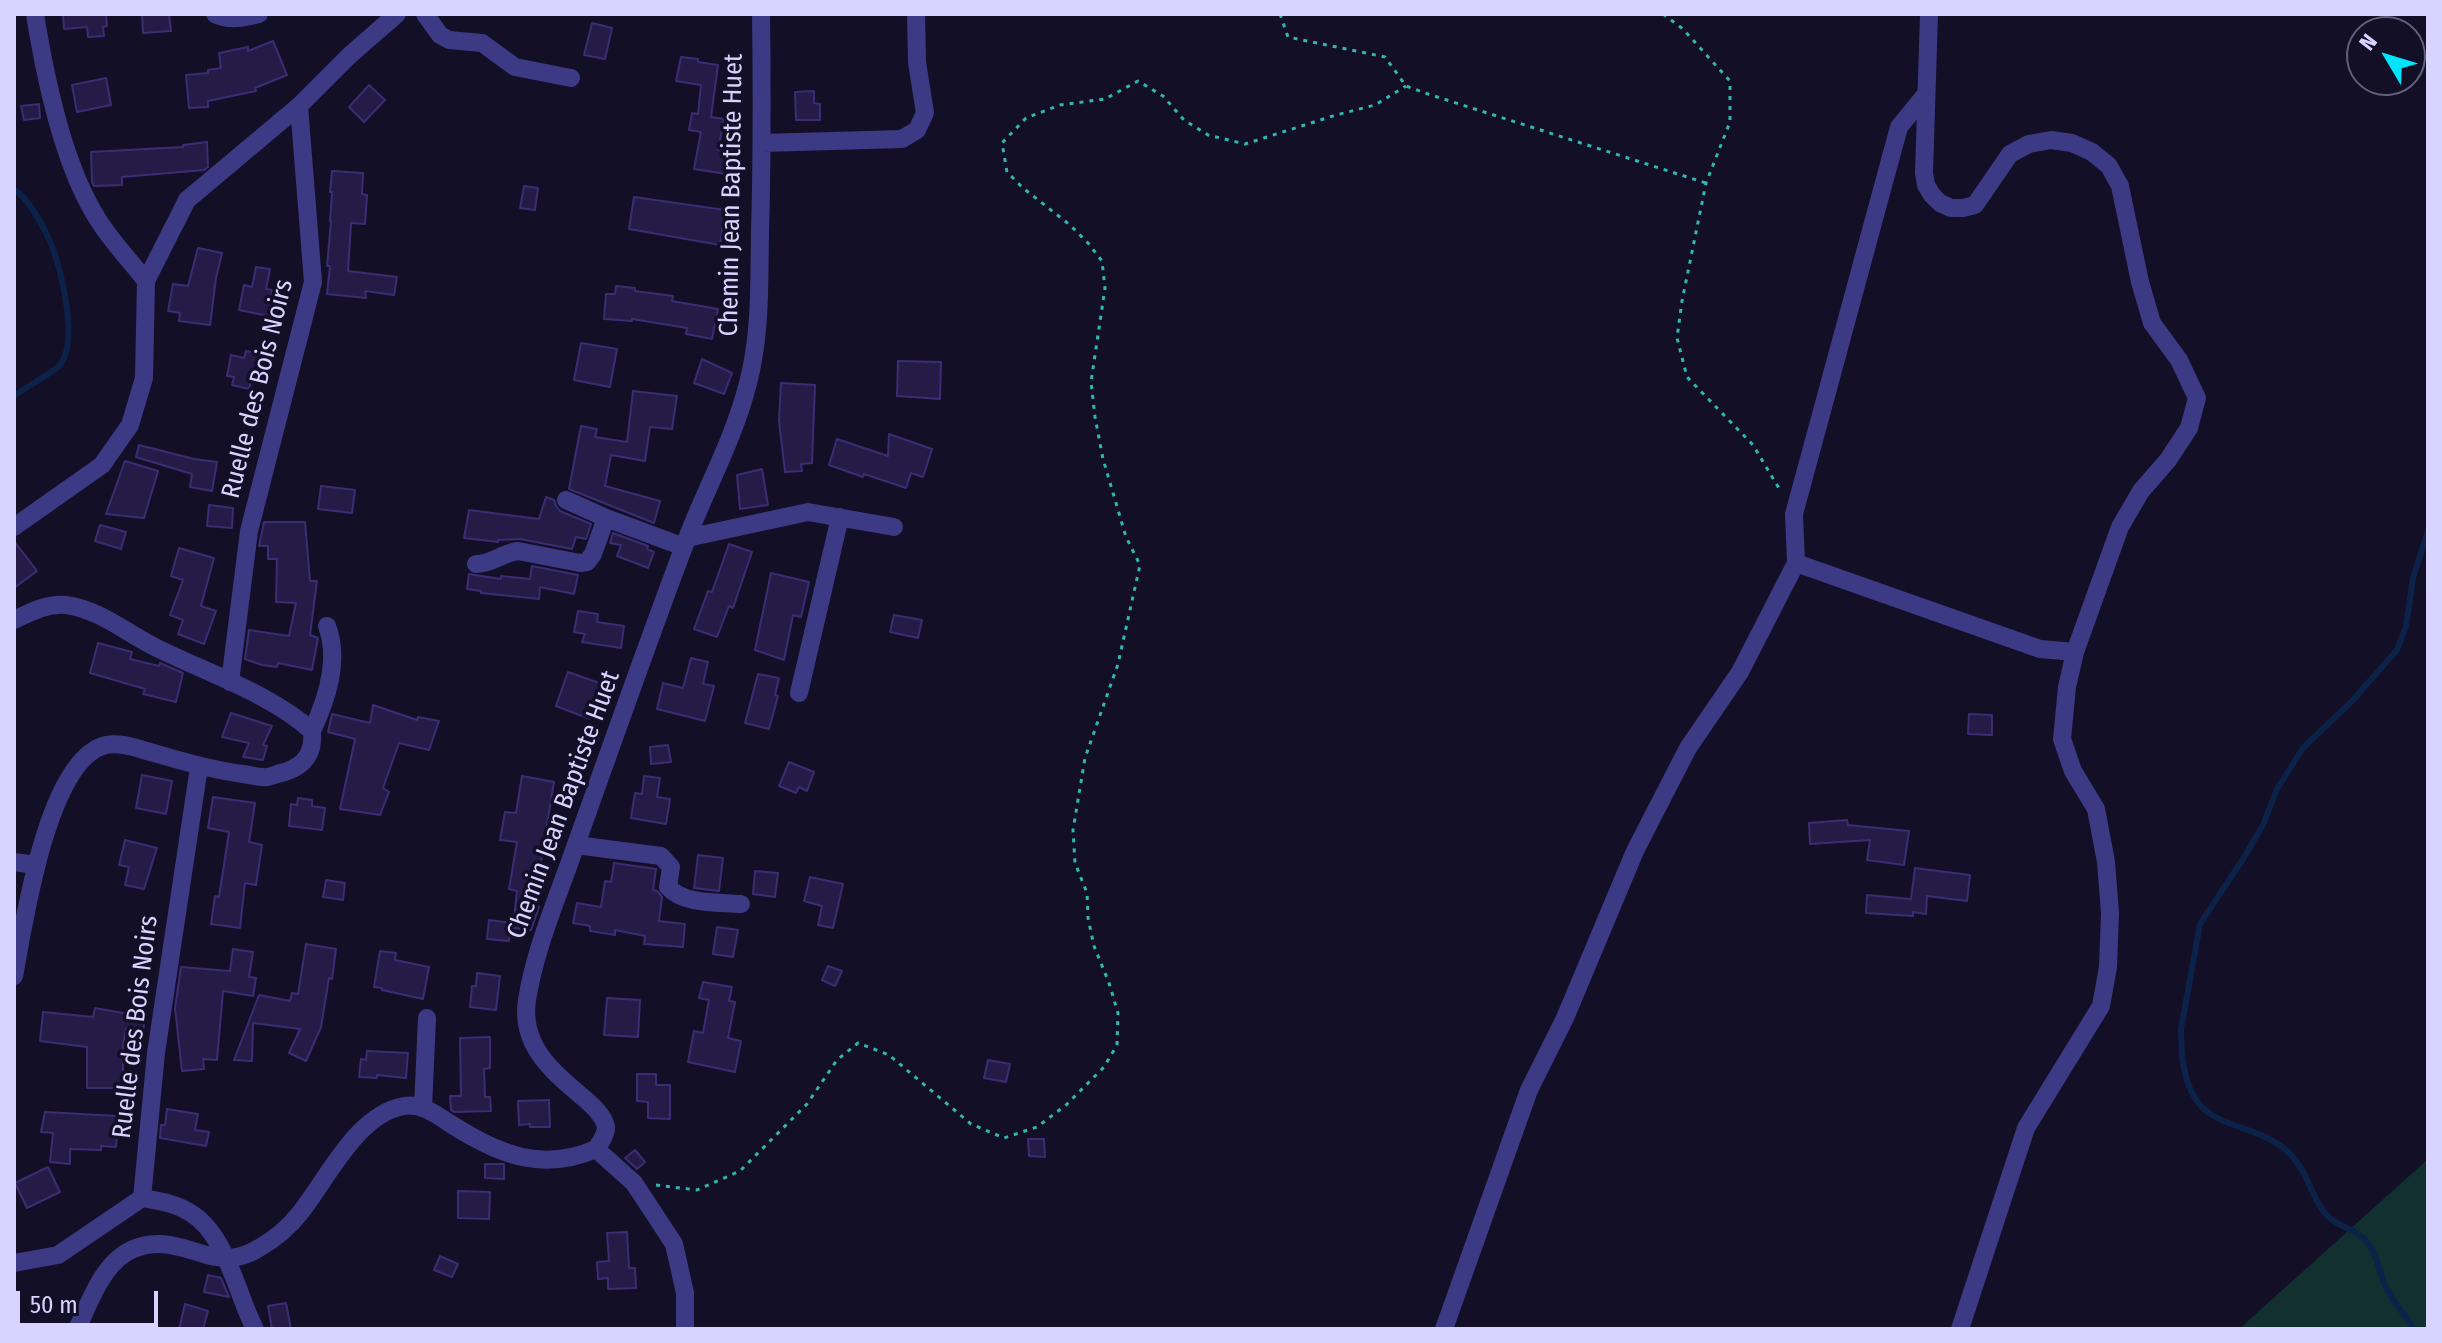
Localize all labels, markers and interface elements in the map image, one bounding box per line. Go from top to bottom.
north arrow [2346,16,2426,96]
text: N [2354,29,2383,56]
street label: Chemin Jean Baptiste Huet [714,53,750,337]
street label: Ruelle des Bois Noirs [216,276,300,502]
street label: Chemin Jean Baptiste Huet [501,667,627,943]
street label: Ruelle des Bois Noirs [107,914,165,1140]
scale bar [20,1275,162,1325]
text: 50 m [30,1291,78,1319]

